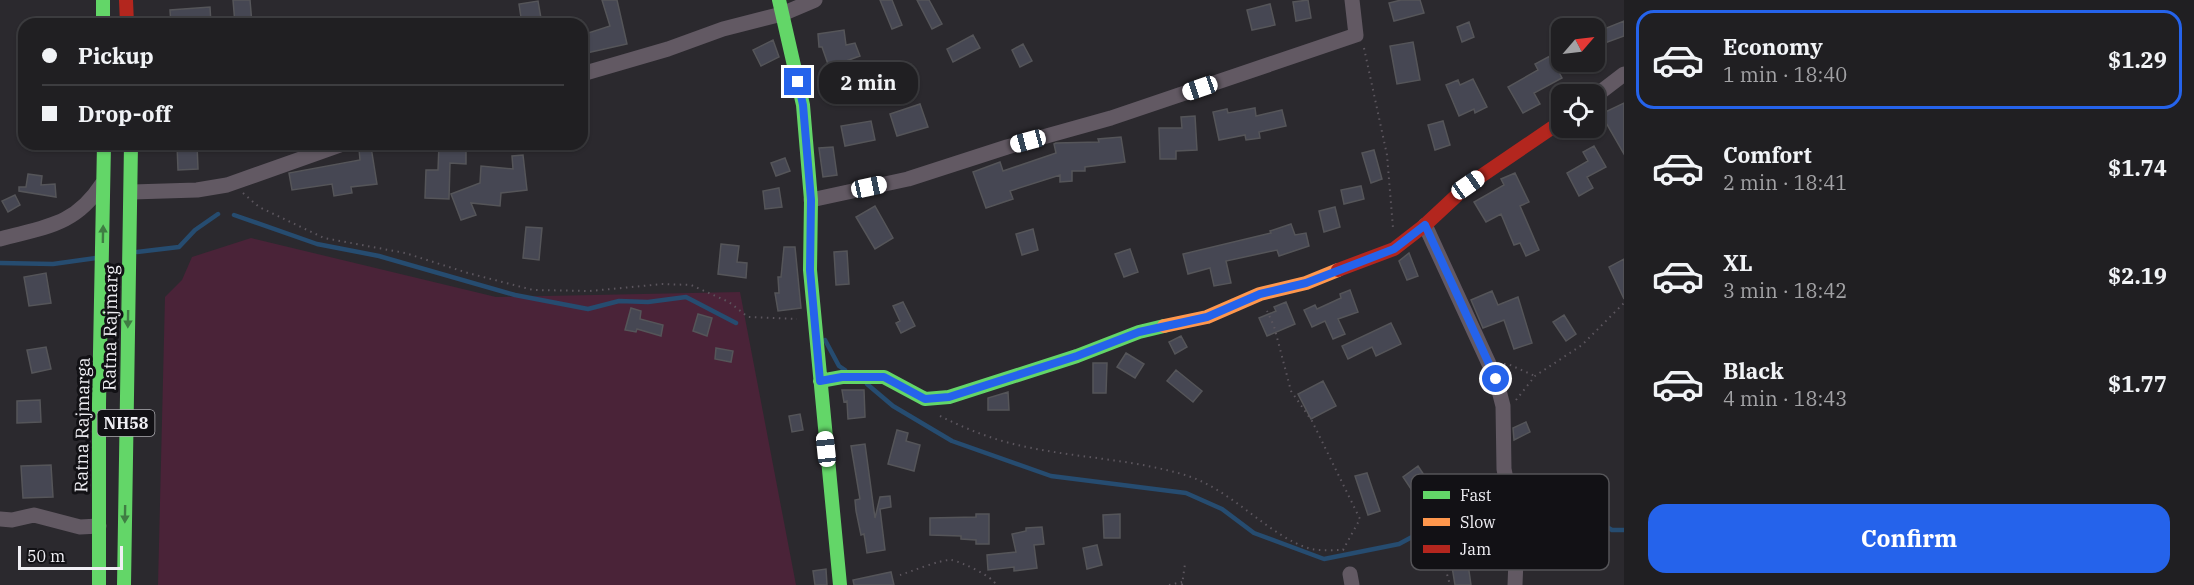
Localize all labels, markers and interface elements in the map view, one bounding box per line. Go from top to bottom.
north arrow [1551,18,1605,72]
map controls [1551,18,1605,138]
text: Economy [1723,32,1823,61]
icon: car [1651,33,1705,87]
text: Pickup [78,41,154,70]
text: $1.29 [2108,45,2167,74]
callout: 2 min [819,61,918,103]
text: 1 min · 18:40 [1723,61,1847,88]
route end [784,68,811,95]
text: 2 min [841,69,897,96]
car [1180,74,1220,102]
button: locate [1551,84,1605,138]
text: Drop-off [78,99,172,128]
car [1008,128,1048,154]
text: Comfort [1723,140,1812,169]
icon: car [1651,141,1705,195]
text: $1.74 [2108,153,2167,182]
car [1448,167,1488,203]
text: 2 min · 18:41 [1723,169,1847,196]
car [850,174,888,200]
one-way arrow [98,224,108,243]
text: XL [1723,248,1753,277]
icon: car [1651,249,1705,303]
text: $2.19 [2108,261,2167,290]
street label: Ratna Rajmarg [97,265,123,391]
text: 3 min · 18:42 [1723,277,1847,304]
one-way arrow [123,309,133,328]
text: Black [1723,356,1784,385]
street label: Ratna Rajmarga [69,357,95,493]
icon: car [1651,357,1705,411]
route start [1482,365,1509,392]
text: $1.77 [2108,369,2167,398]
text: 4 min · 18:43 [1723,385,1847,412]
road number: NH58 [98,410,154,436]
car [815,430,837,468]
legend [1411,474,1609,570]
text: Fast [1460,485,1492,505]
one-way arrow [120,504,130,523]
button: Confirm [1648,504,2170,573]
text: Slow [1460,512,1496,532]
text: Jam [1460,539,1491,559]
scale bar [18,543,123,570]
text: 50 m [27,546,65,566]

